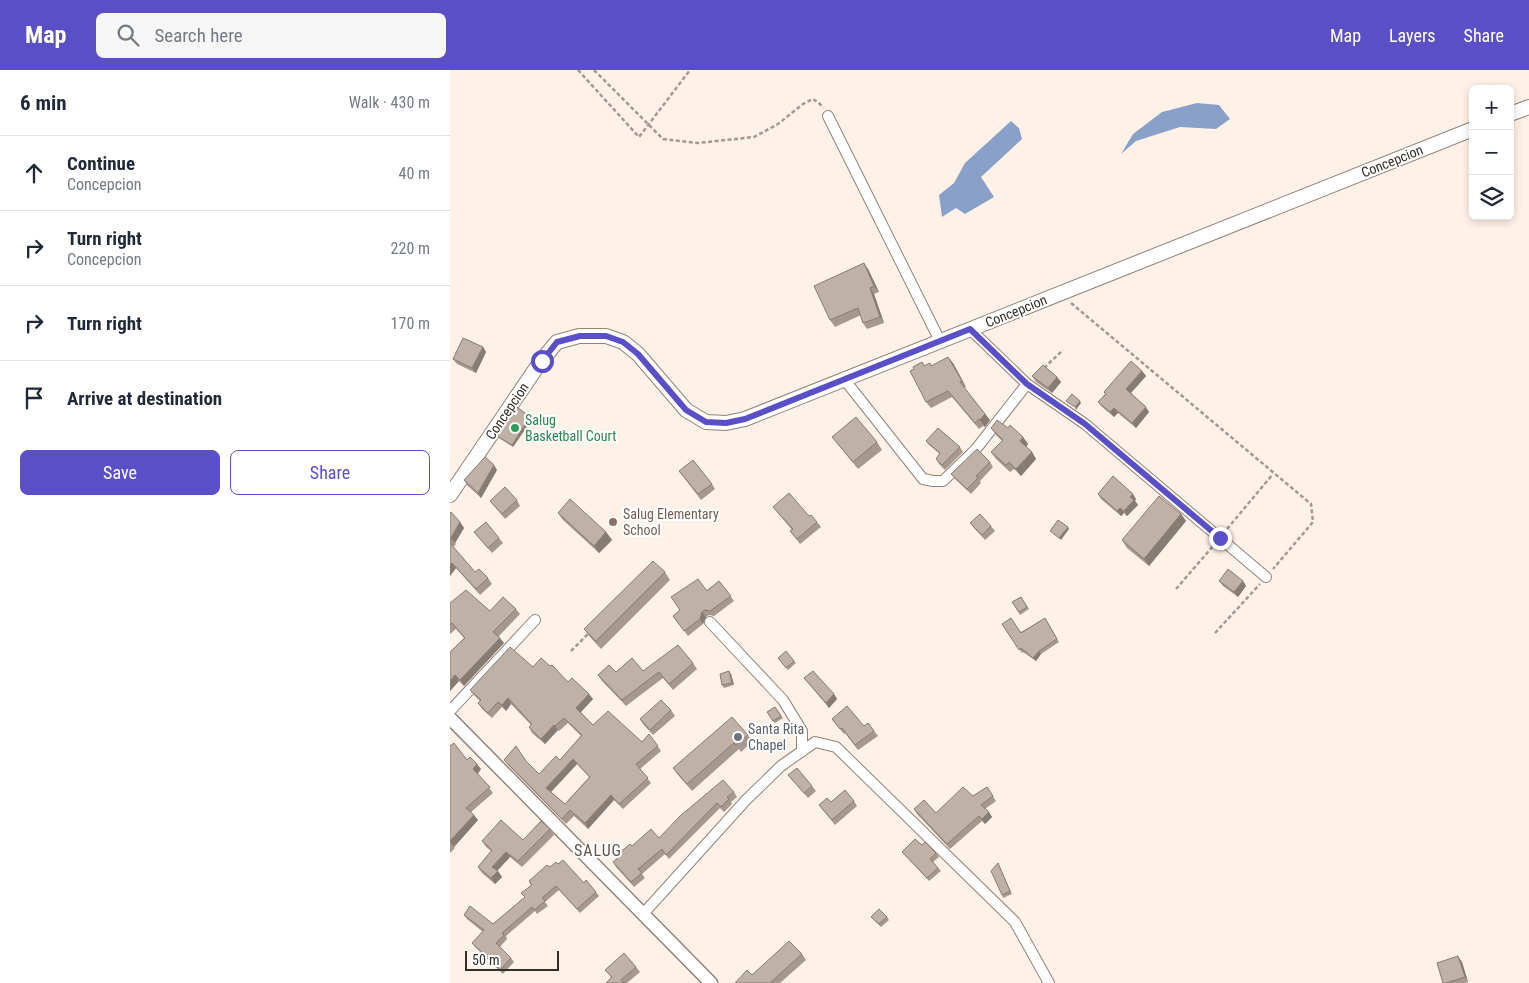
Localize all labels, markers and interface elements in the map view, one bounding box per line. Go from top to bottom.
search box [96,13,446,58]
text: Map [25,21,66,49]
icon: search [114,21,142,49]
text: Search here [154,24,243,47]
text: Map [1330,25,1361,46]
text: Layers [1389,25,1436,46]
text: Share [1464,25,1504,46]
map controls [1469,85,1514,220]
button: + [1469,85,1514,130]
text: 6 min [20,91,67,115]
text: Walk · 430 m [349,93,430,112]
button: − [1469,130,1514,175]
street label: Concepcion [1359,141,1425,181]
text: Continue [67,152,135,175]
icon: ahead [20,159,48,187]
text: 40 m [398,164,430,183]
text: Concepcion [67,175,141,194]
button: layers [1469,175,1514,220]
text: Turn right [67,227,142,250]
icon: right [20,234,48,262]
text: 220 m [391,239,430,258]
text: Concepcion [67,250,141,269]
street label: Concepcion [983,291,1049,331]
icon: right [20,309,48,337]
text: Turn right [67,312,142,335]
text: 170 m [391,314,430,333]
route start [531,350,554,373]
street label: Concepcion [482,380,532,442]
icon: arrive [20,384,48,412]
text: Arrive at destination [67,387,222,410]
place label: Salug Basketball Court [525,412,616,444]
marker: Salug Basketball Court [509,422,521,434]
button: Save [20,450,220,495]
button: Share [230,450,430,495]
place label: Salug Elementary School [623,506,719,538]
marker: Salug Elementary School [607,516,619,528]
route end [1209,527,1232,550]
place label: Santa Rita Chapel [748,721,804,753]
marker: Santa Rita Chapel [732,731,744,743]
district label: SALUG [574,841,622,860]
scale bar [465,948,559,971]
text: 50 m [472,952,500,968]

